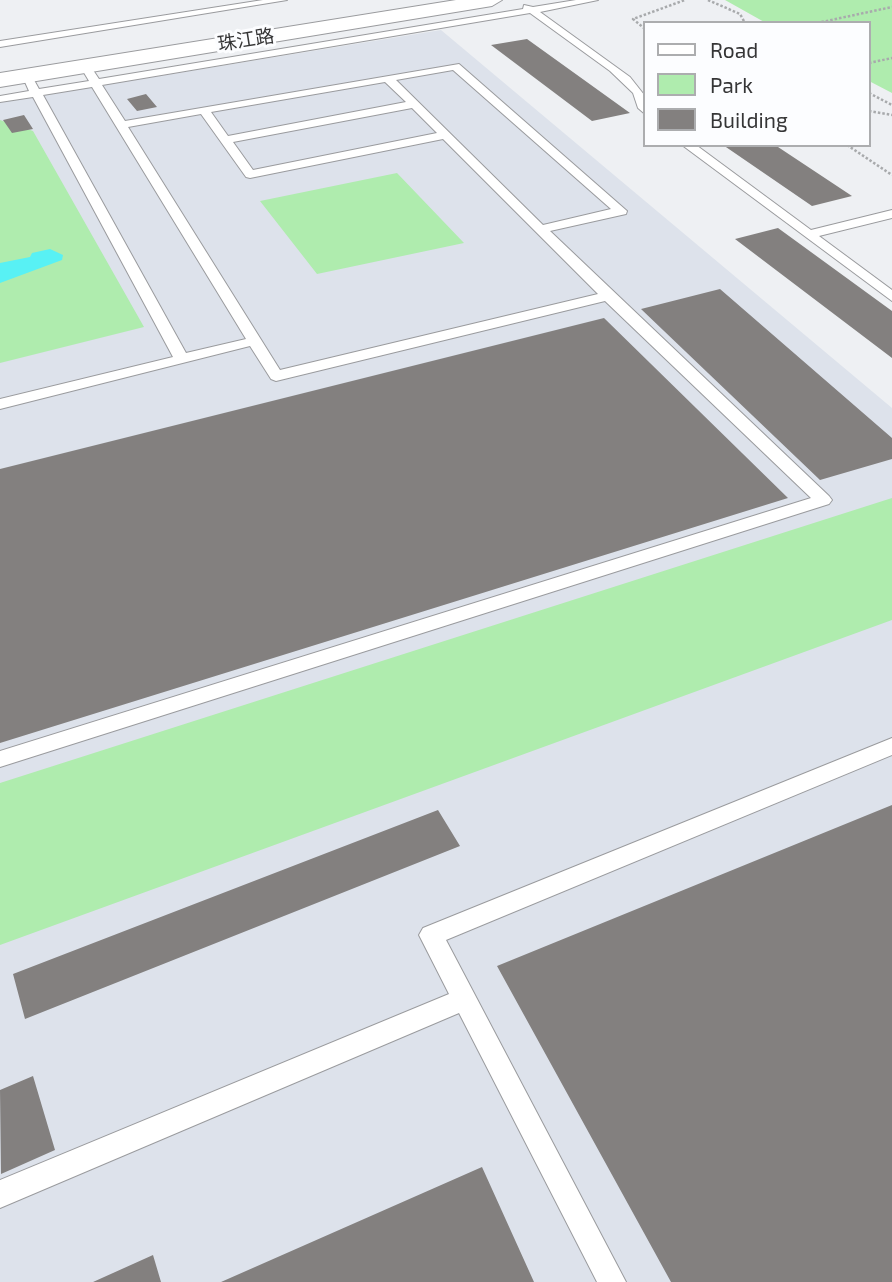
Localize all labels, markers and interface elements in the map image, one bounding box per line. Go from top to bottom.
legend [644,21,871,147]
street label: 珠江路 [216,24,276,56]
text: Road [710,37,758,62]
text: Park [710,72,753,97]
text: Building [710,107,788,132]

